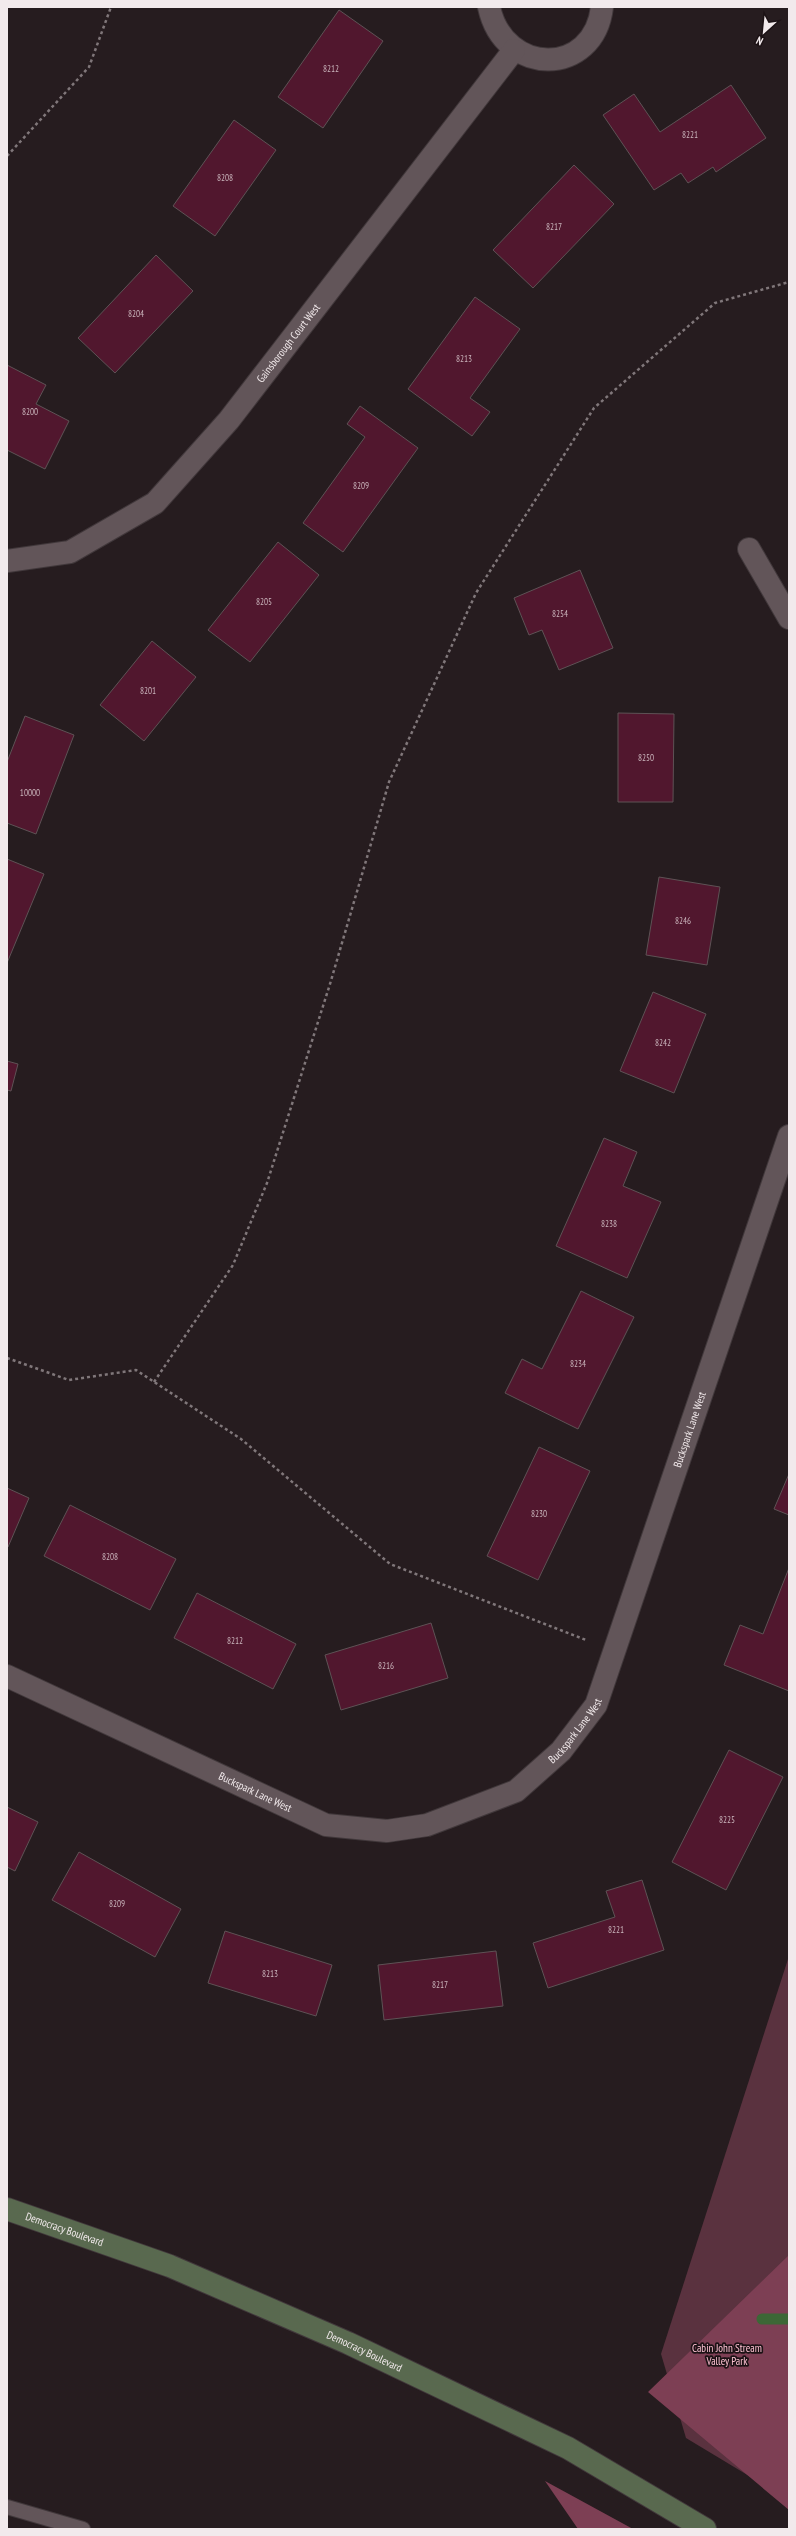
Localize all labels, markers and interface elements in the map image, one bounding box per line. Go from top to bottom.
north arrow [744,12,784,52]
text: N [754,33,765,48]
house number: 8212 [323,63,339,74]
house number: 8221 [682,129,698,140]
house number: 8208 [217,172,233,183]
house number: 8217 [546,221,562,232]
street label: Gainsborough Court West [253,301,323,385]
house number: 8204 [128,308,144,319]
house number: 8213 [456,353,472,364]
house number: 8200 [22,406,38,417]
house number: 8209 [353,480,369,491]
house number: 8205 [256,596,272,607]
house number: 8254 [552,608,568,619]
house number: 8201 [140,685,156,696]
house number: 8250 [638,752,654,763]
house number: 10000 [20,787,40,798]
house number: 8246 [675,915,691,926]
house number: 8242 [655,1037,671,1048]
house number: 8238 [601,1218,617,1229]
house number: 8234 [570,1358,586,1369]
street label: Buckspark Lane West [670,1390,709,1469]
house number: 8230 [531,1508,547,1519]
house number: 8208 [102,1551,118,1562]
house number: 8212 [227,1635,243,1646]
house number: 8216 [378,1660,394,1671]
street label: Buckspark Lane West [545,1697,605,1766]
street label: Buckspark Lane West [216,1769,294,1815]
house number: 8225 [719,1814,735,1825]
house number: 8209 [109,1898,125,1909]
house number: 8221 [608,1924,624,1935]
house number: 8213 [262,1968,278,1979]
house number: 8217 [432,1979,448,1990]
street label: Democracy Boulevard [24,2209,106,2249]
street label: Democracy Boulevard [325,2328,405,2375]
park label: Cabin John Stream Valley Park [692,2341,762,2368]

